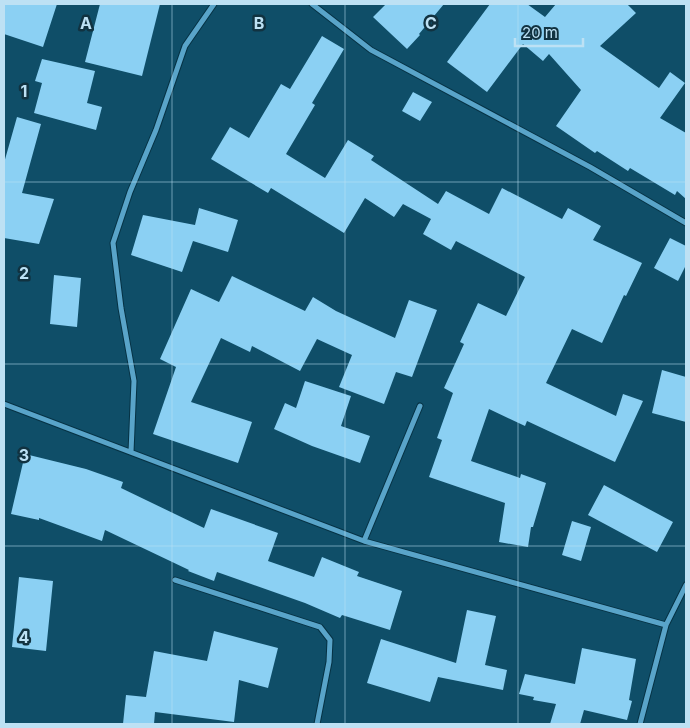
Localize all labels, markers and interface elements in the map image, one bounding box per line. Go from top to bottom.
text: A [80,13,92,33]
text: B [254,13,264,33]
text: C [425,13,437,33]
scale bar [515,15,582,47]
text: 20 m [522,23,558,42]
text: 1 [21,81,27,101]
text: 2 [19,263,29,283]
text: 3 [19,445,29,465]
text: 4 [19,627,30,647]

